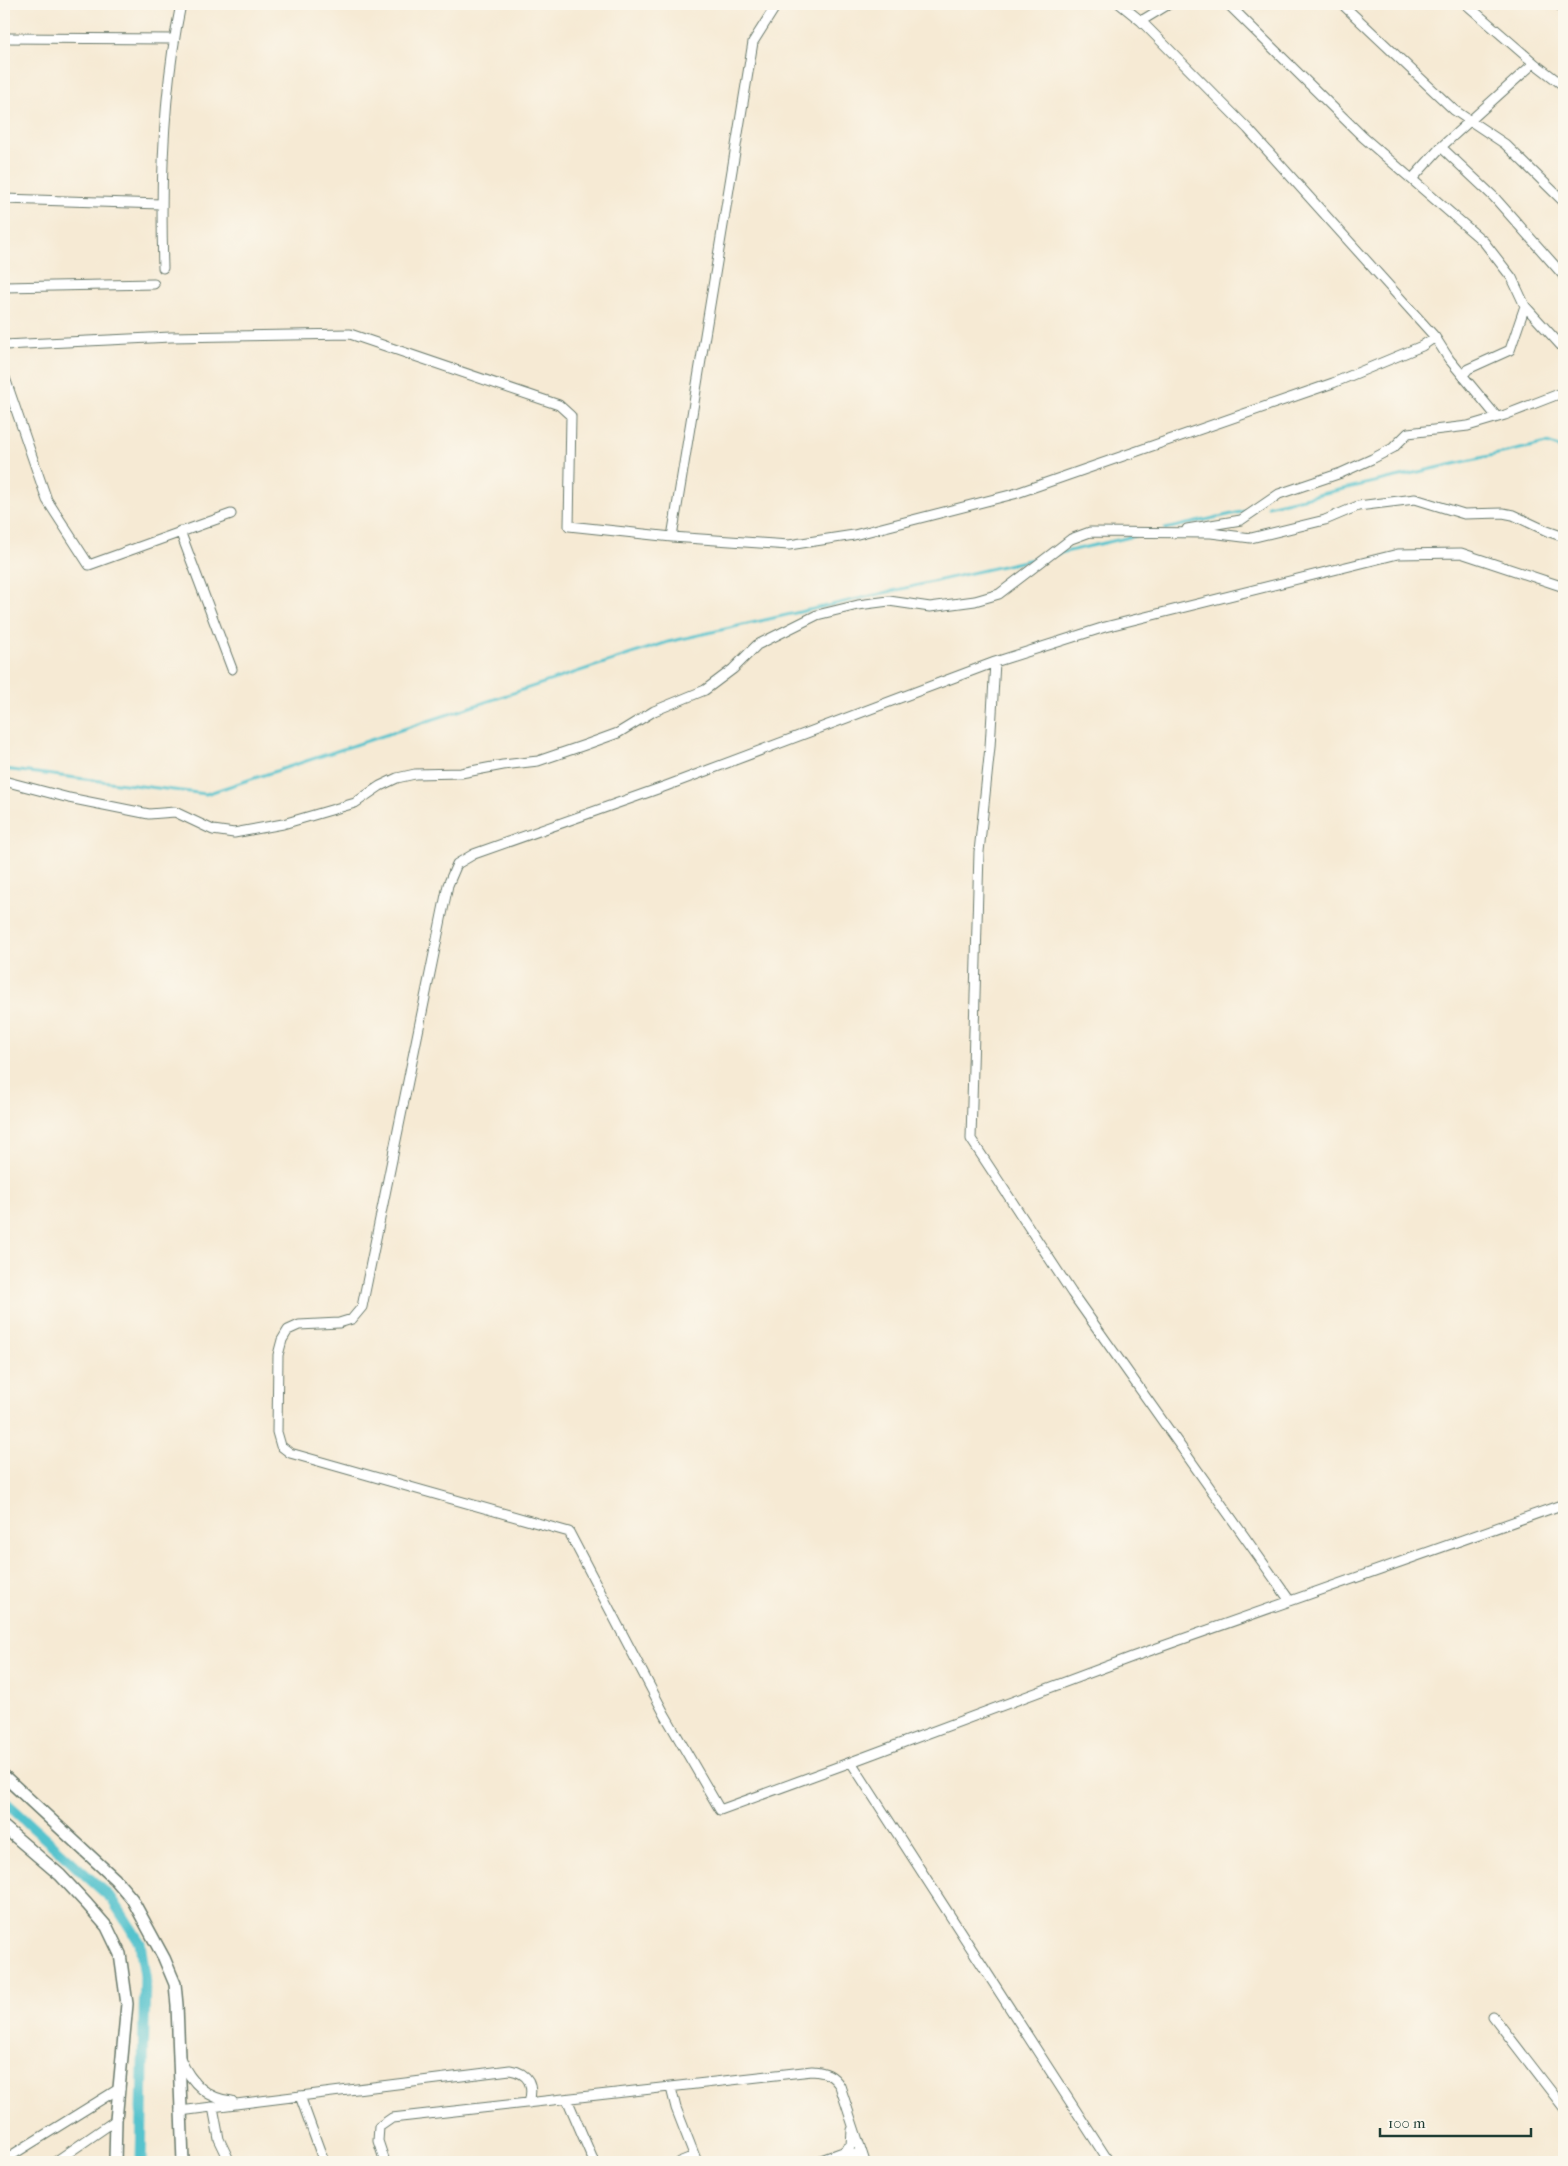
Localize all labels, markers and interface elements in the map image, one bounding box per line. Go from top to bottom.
scale bar [1380,2106,1532,2138]
text: 100 m [1388,2114,1426,2132]

